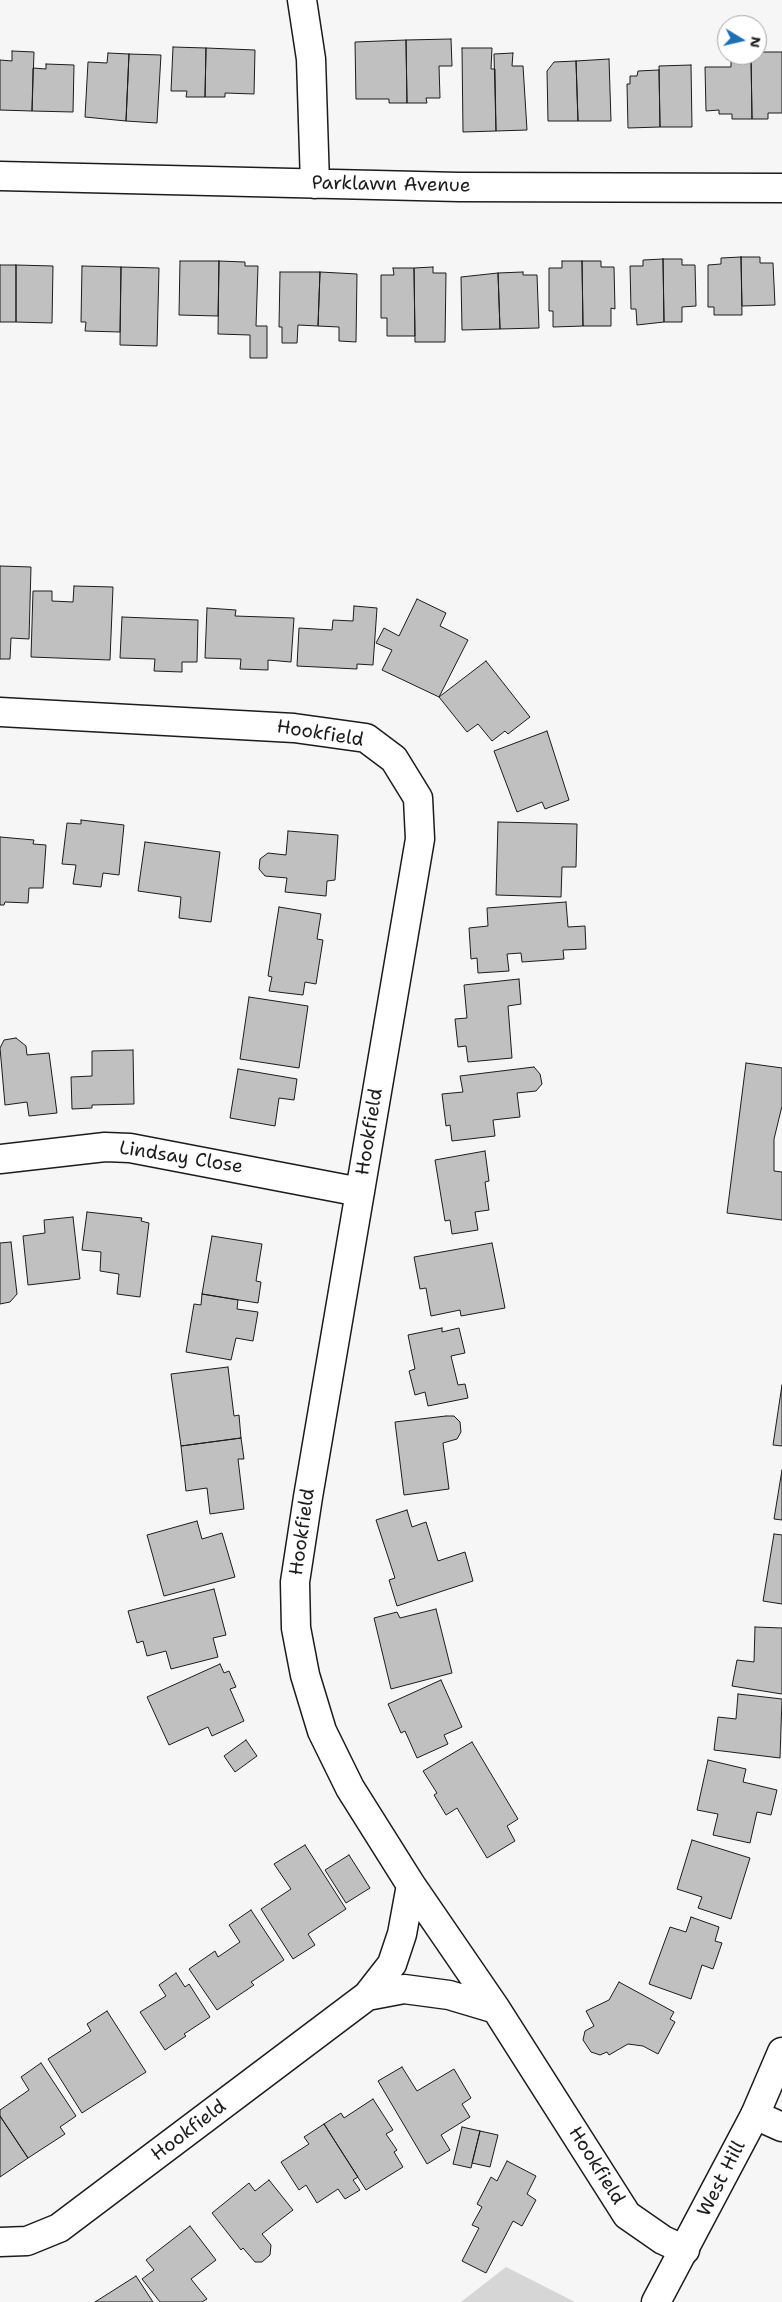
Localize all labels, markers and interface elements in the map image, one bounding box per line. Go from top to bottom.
north arrow [717,15,767,65]
text: N [746,35,766,49]
street label: Parklawn Avenue [311,172,471,198]
street label: Hookfield [275,716,365,752]
street label: Hookfield [352,1087,388,1177]
street label: Lindsay Close [118,1137,244,1179]
street label: Hookfield [286,1487,320,1577]
street label: Hookfield [147,2096,231,2166]
street label: Hookfield [563,2123,629,2209]
street label: West Hill [693,2137,751,2221]

